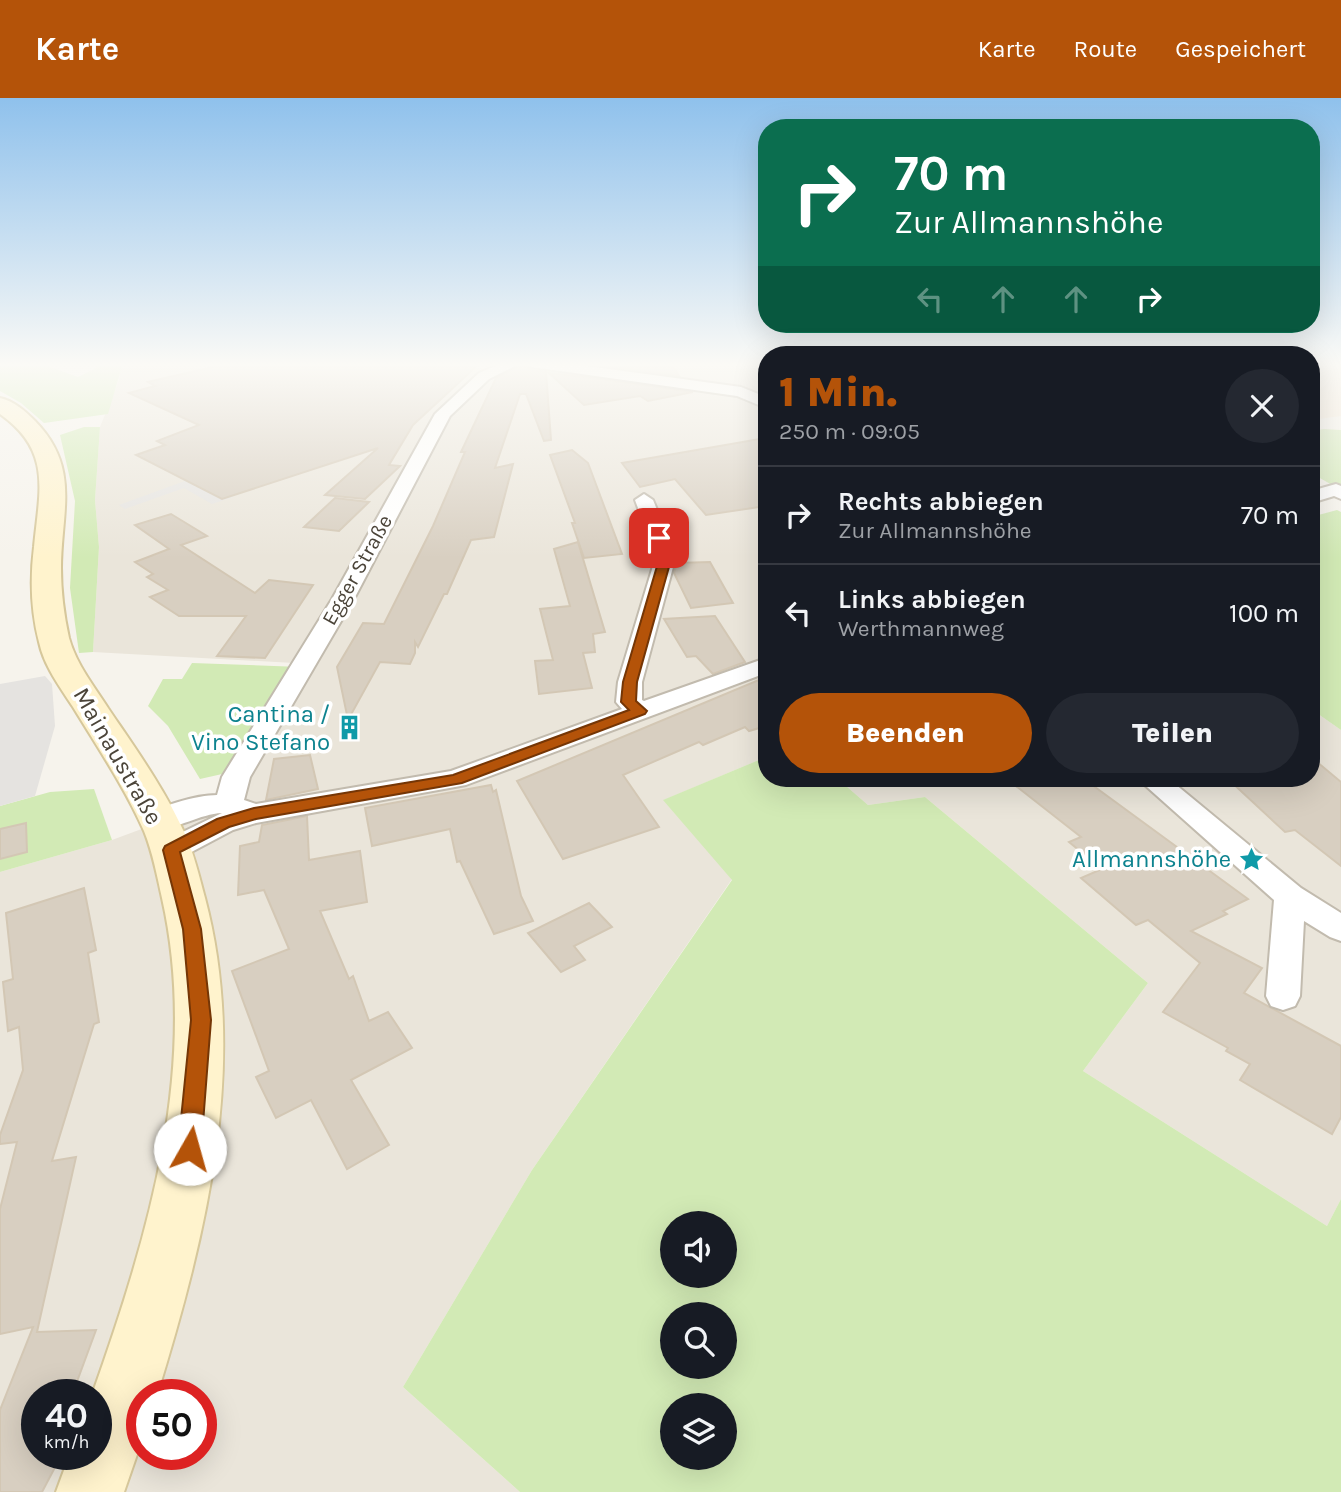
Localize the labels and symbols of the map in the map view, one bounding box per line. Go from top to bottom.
pin [629,508,689,568]
street label: Egger Straße [317,511,397,629]
street label: Mainaustraße [68,683,168,829]
place label: Cantina / Vino Stefano [191,700,330,756]
building icon: Cantina / Vino Stefano [336,714,364,742]
place label: Allmannshöhe [1072,845,1231,873]
place icon: Allmannshöhe [1237,845,1265,873]
position arrow [153,1112,227,1186]
speed limit sign: 50 [126,1379,217,1470]

